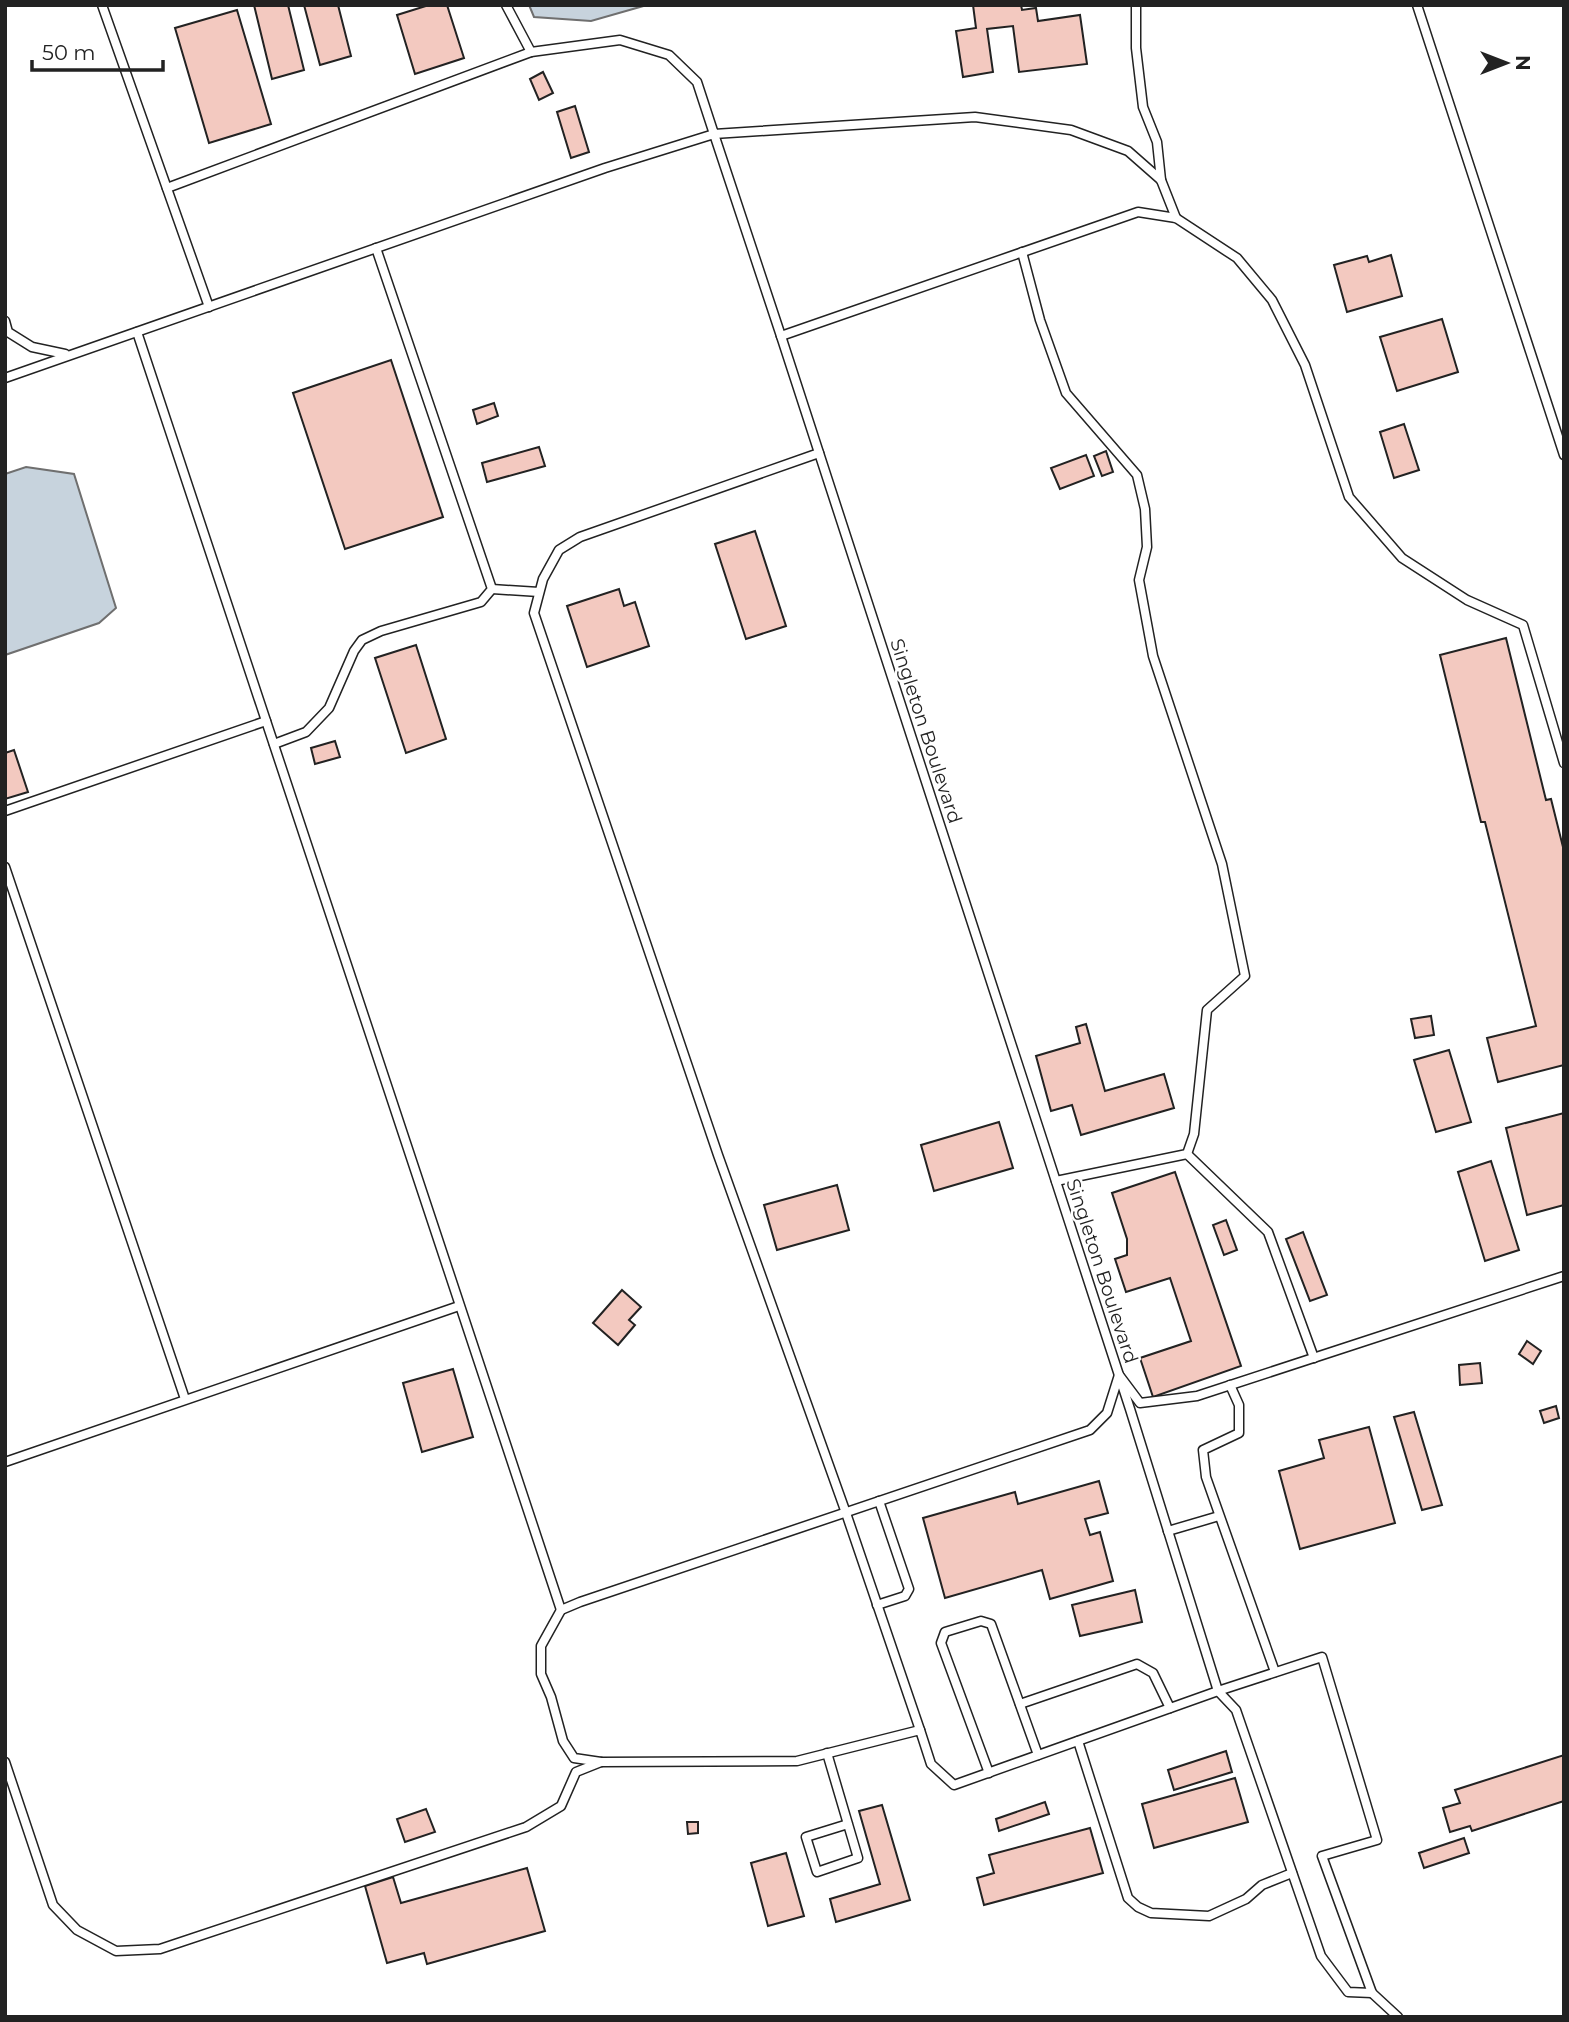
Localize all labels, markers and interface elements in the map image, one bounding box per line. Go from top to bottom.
scale bar [32,28,163,72]
north arrow [1471,28,1541,98]
text: 50 m [42,40,96,65]
text: N [1511,55,1534,71]
street label: Singleton Boulevard [885,636,967,826]
street label: Singleton Boulevard [1061,1176,1143,1366]

